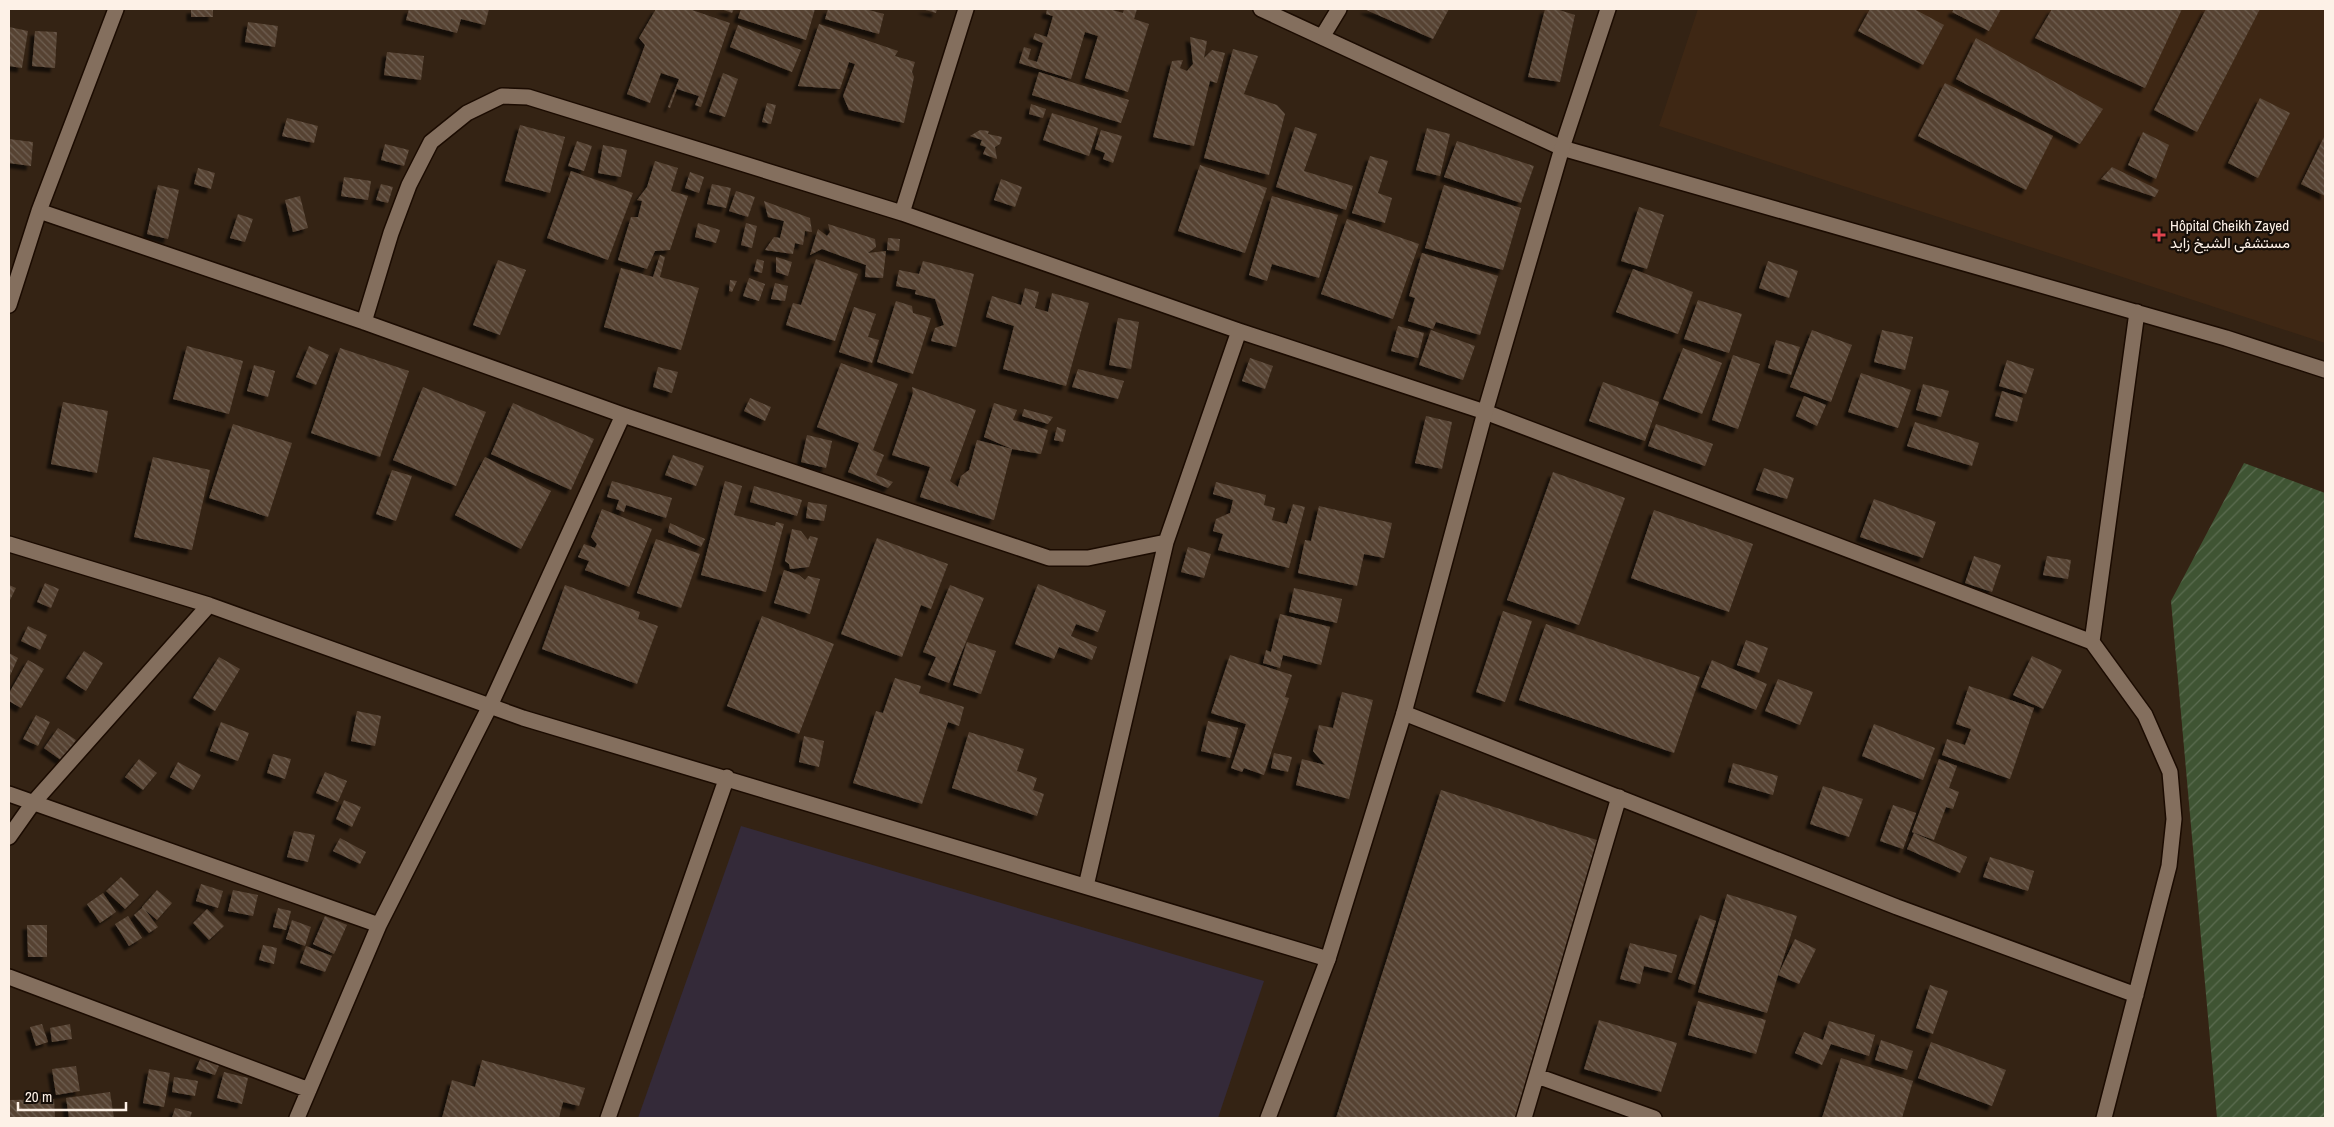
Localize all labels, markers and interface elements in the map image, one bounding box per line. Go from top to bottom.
place label: Hôpital Cheikh Zayed مستشفى الشيخ زايد [2170,215,2290,254]
marker: Hôpital Cheikh Zayed مستشفى الشيخ زايد [2152,228,2166,242]
scale bar [18,1080,125,1112]
text: 20 m [25,1086,52,1107]

